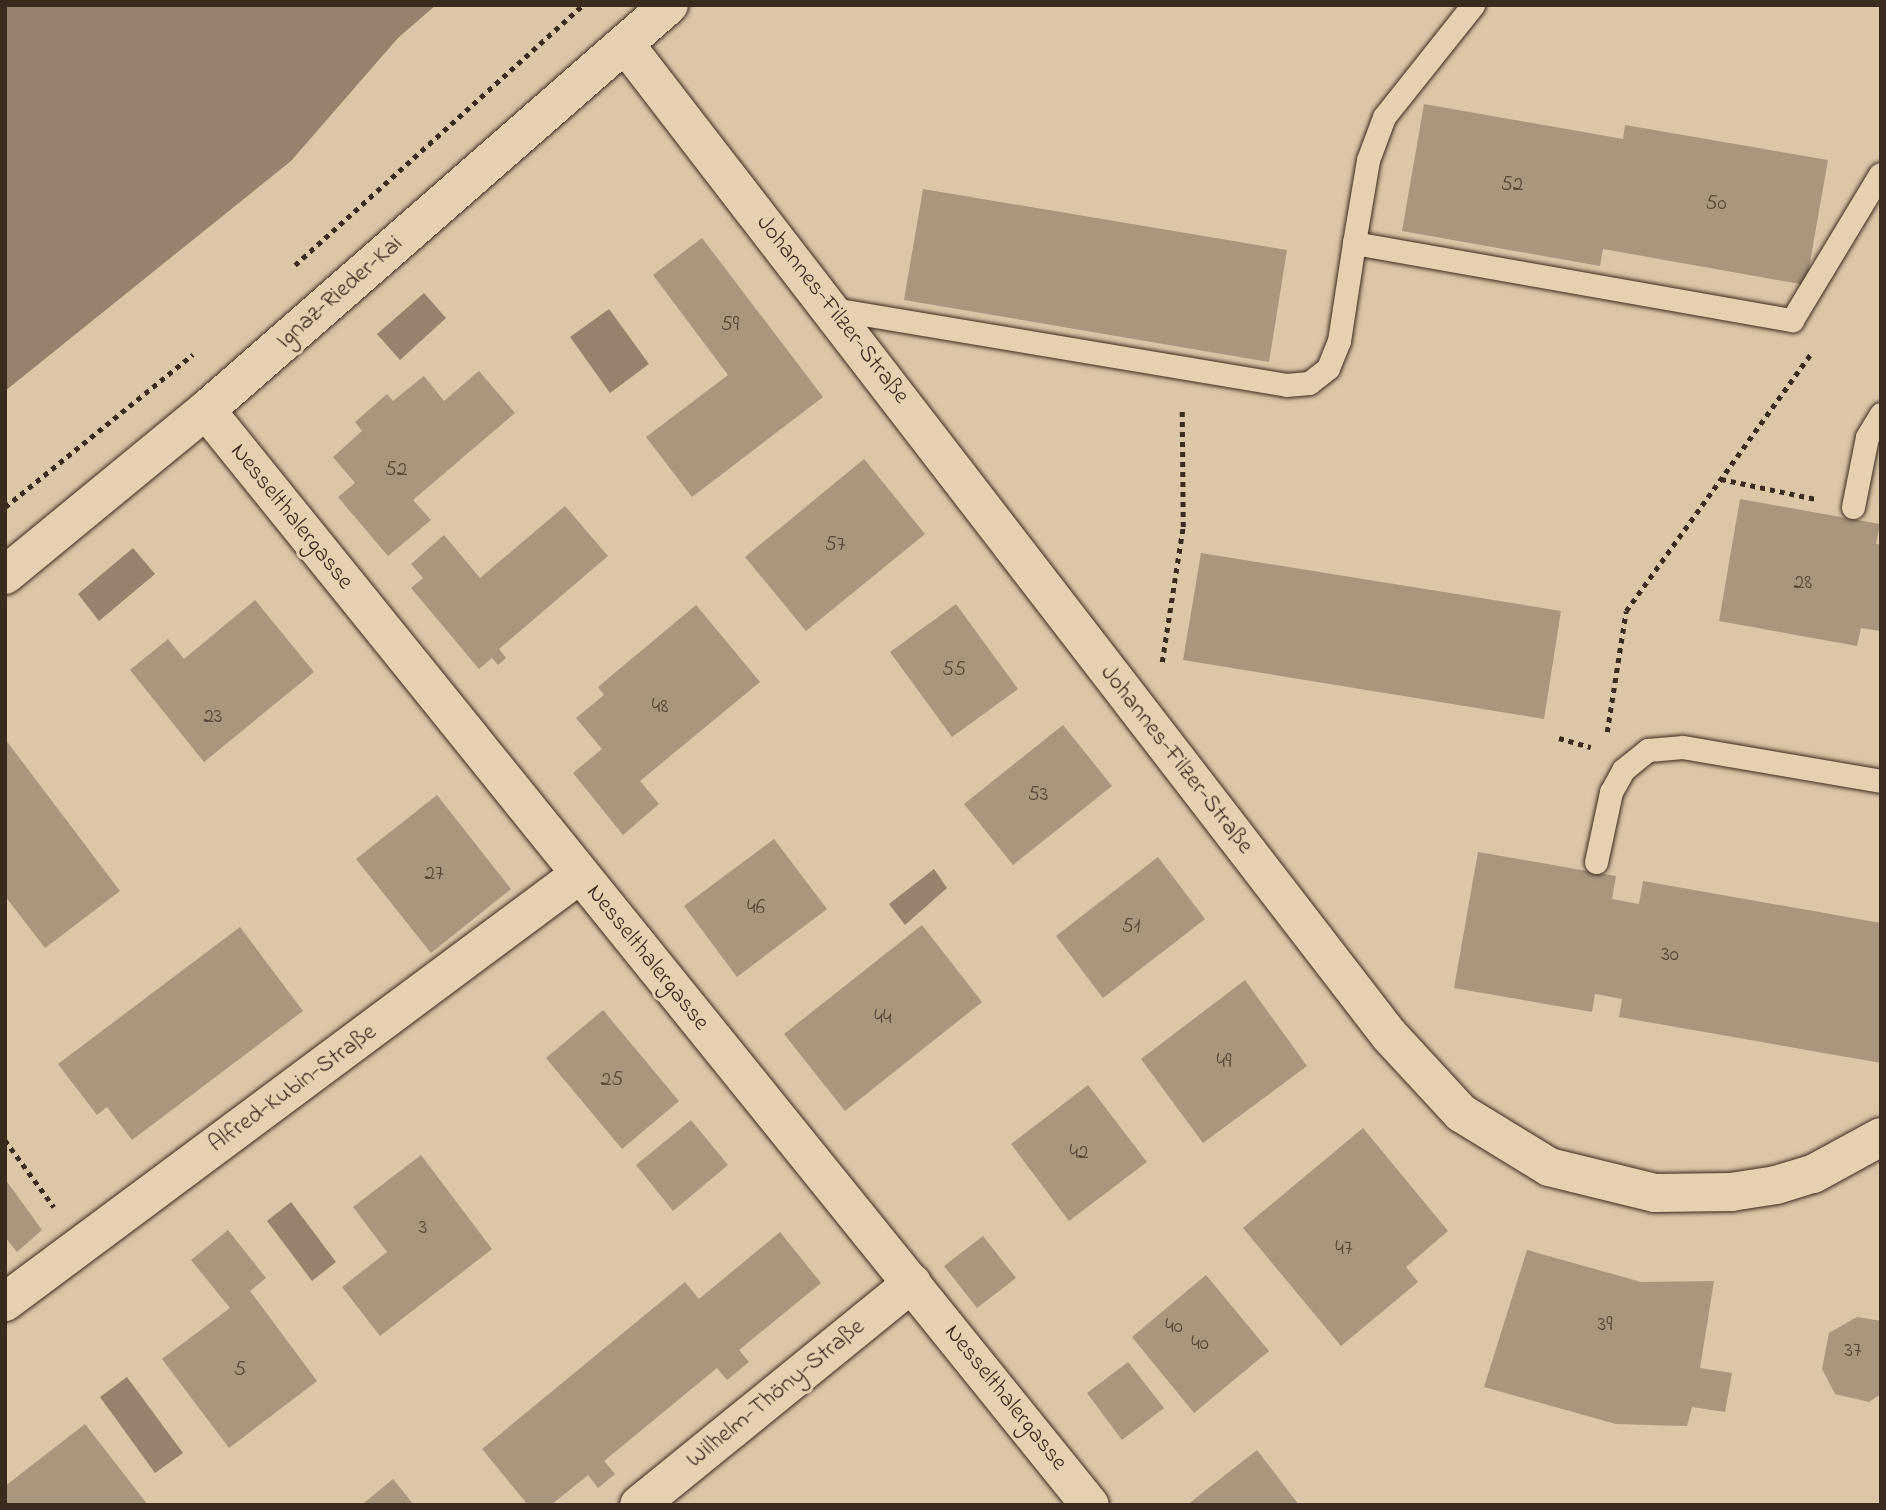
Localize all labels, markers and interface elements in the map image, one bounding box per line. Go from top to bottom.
house number: 52 [1501,172,1523,198]
house number: 50 [1705,191,1727,217]
street label: Johannes-Filzer-Straße [749,210,915,410]
street label: Ignaz-Rieder-Kai [271,230,409,356]
house number: 59 [721,312,739,338]
street label: Nesselthalergasse [223,438,359,596]
house number: 52 [385,457,407,483]
house number: 57 [825,532,845,558]
house number: 28 [1794,570,1812,596]
house number: 55 [942,657,966,683]
street label: Johannes-Filzer-Straße [1093,660,1259,860]
house number: 48 [652,694,668,720]
house number: 23 [203,704,223,730]
house number: 53 [1028,782,1048,808]
house number: 27 [424,861,444,887]
street label: Nesselthalergasse [579,879,715,1037]
house number: 46 [747,895,765,921]
house number: 51 [1122,914,1140,940]
house number: 30 [1661,942,1679,968]
house number: 44 [874,1005,892,1031]
street label: Alfred-Kubin-Straße [204,1019,382,1159]
house number: 49 [1217,1049,1231,1075]
house number: 25 [601,1067,623,1093]
house number: 42 [1069,1140,1089,1166]
house number: 3 [419,1215,427,1241]
house number: 47 [1335,1236,1353,1262]
house number: 39 [1598,1312,1612,1338]
street label: Wilhelm-Thöny-Straße [681,1313,871,1475]
house number: 40 [1165,1314,1183,1340]
street label: Nesselthalergasse [937,1319,1073,1477]
house number: 40 [1191,1331,1209,1357]
house number: 37 [1844,1338,1862,1364]
house number: 5 [234,1357,246,1383]

